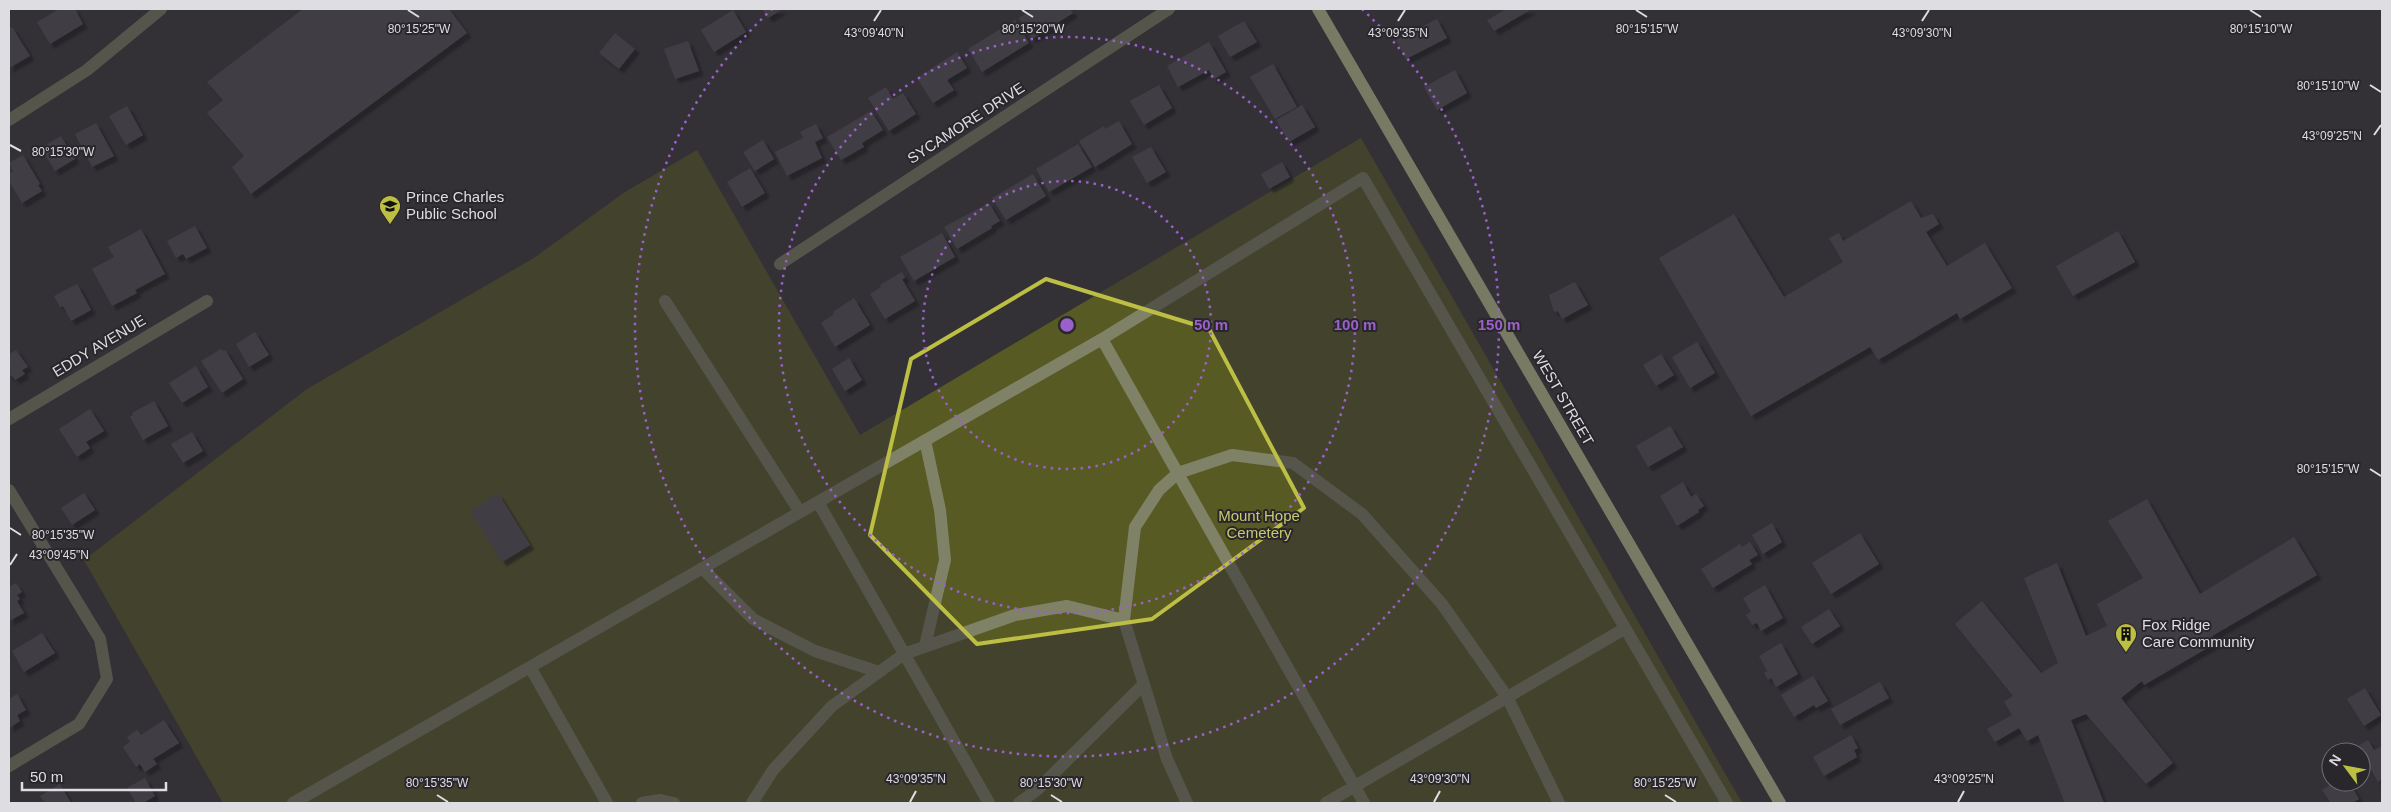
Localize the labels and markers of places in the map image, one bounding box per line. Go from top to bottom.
place label: Prince Charles Public School [406,188,504,222]
school or university icon: Prince Charles Public School [378,194,402,225]
centre of rings [1058,316,1076,334]
place label: Fox Ridge Care Community [2142,616,2255,650]
building icon: Fox Ridge Care Community [2114,622,2138,653]

